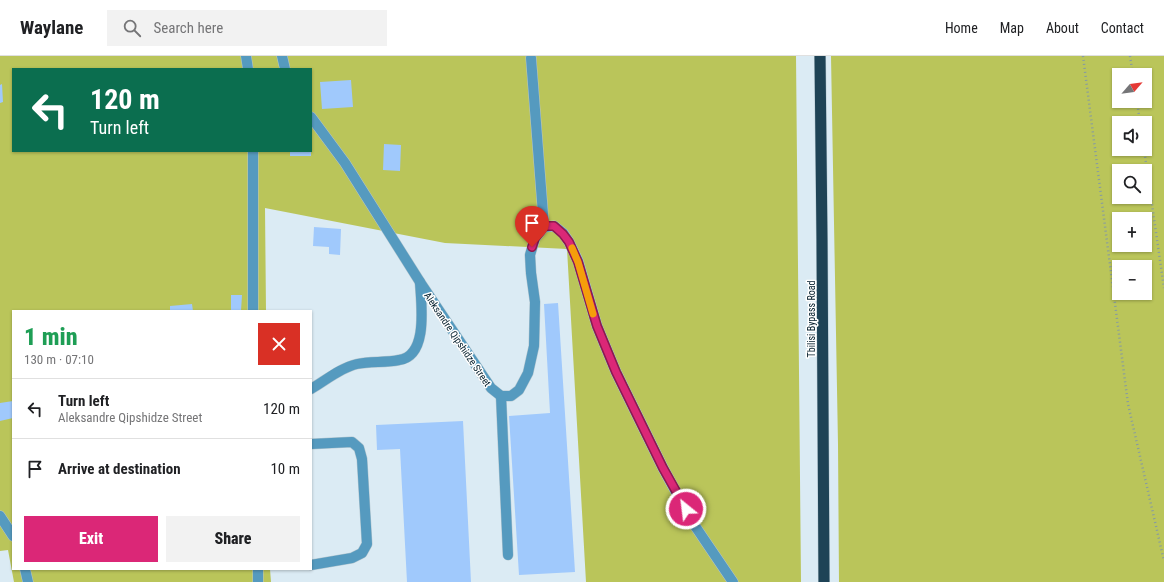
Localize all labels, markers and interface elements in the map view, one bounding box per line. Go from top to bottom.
search box [107,10,387,46]
text: Waylane [20,16,83,39]
icon: search [121,17,143,39]
text: Search here [153,19,223,37]
text: Home [945,20,978,36]
text: Map [1000,20,1024,36]
text: About [1046,20,1079,36]
text: Contact [1101,20,1144,36]
north arrow [1112,68,1152,108]
map controls [1112,68,1152,300]
text: 120 m [90,83,160,116]
icon: left [24,84,76,136]
button: sound [1112,116,1152,156]
text: Turn left [90,117,149,138]
button: search [1112,164,1152,204]
pin [515,206,549,247]
icon: arrive [521,212,543,234]
button: + [1112,212,1152,252]
button: − [1112,260,1152,300]
street label: Tbilisi Bypass Road [806,280,817,358]
street label: Aleksandre Qipshidze Street [422,290,493,388]
text: 1 min [24,323,78,351]
button: close [258,323,300,365]
text: 130 m · 07:10 [24,352,94,367]
text: Turn left [58,392,109,410]
icon: left [24,398,46,420]
text: 120 m [263,400,300,418]
text: Aleksandre Qipshidze Street [58,410,202,425]
icon: arrive [24,458,46,480]
text: Arrive at destination [58,460,181,478]
text: 10 m [270,460,300,478]
position arrow [665,488,707,530]
button: Exit [24,516,158,562]
button: Share [166,516,300,562]

